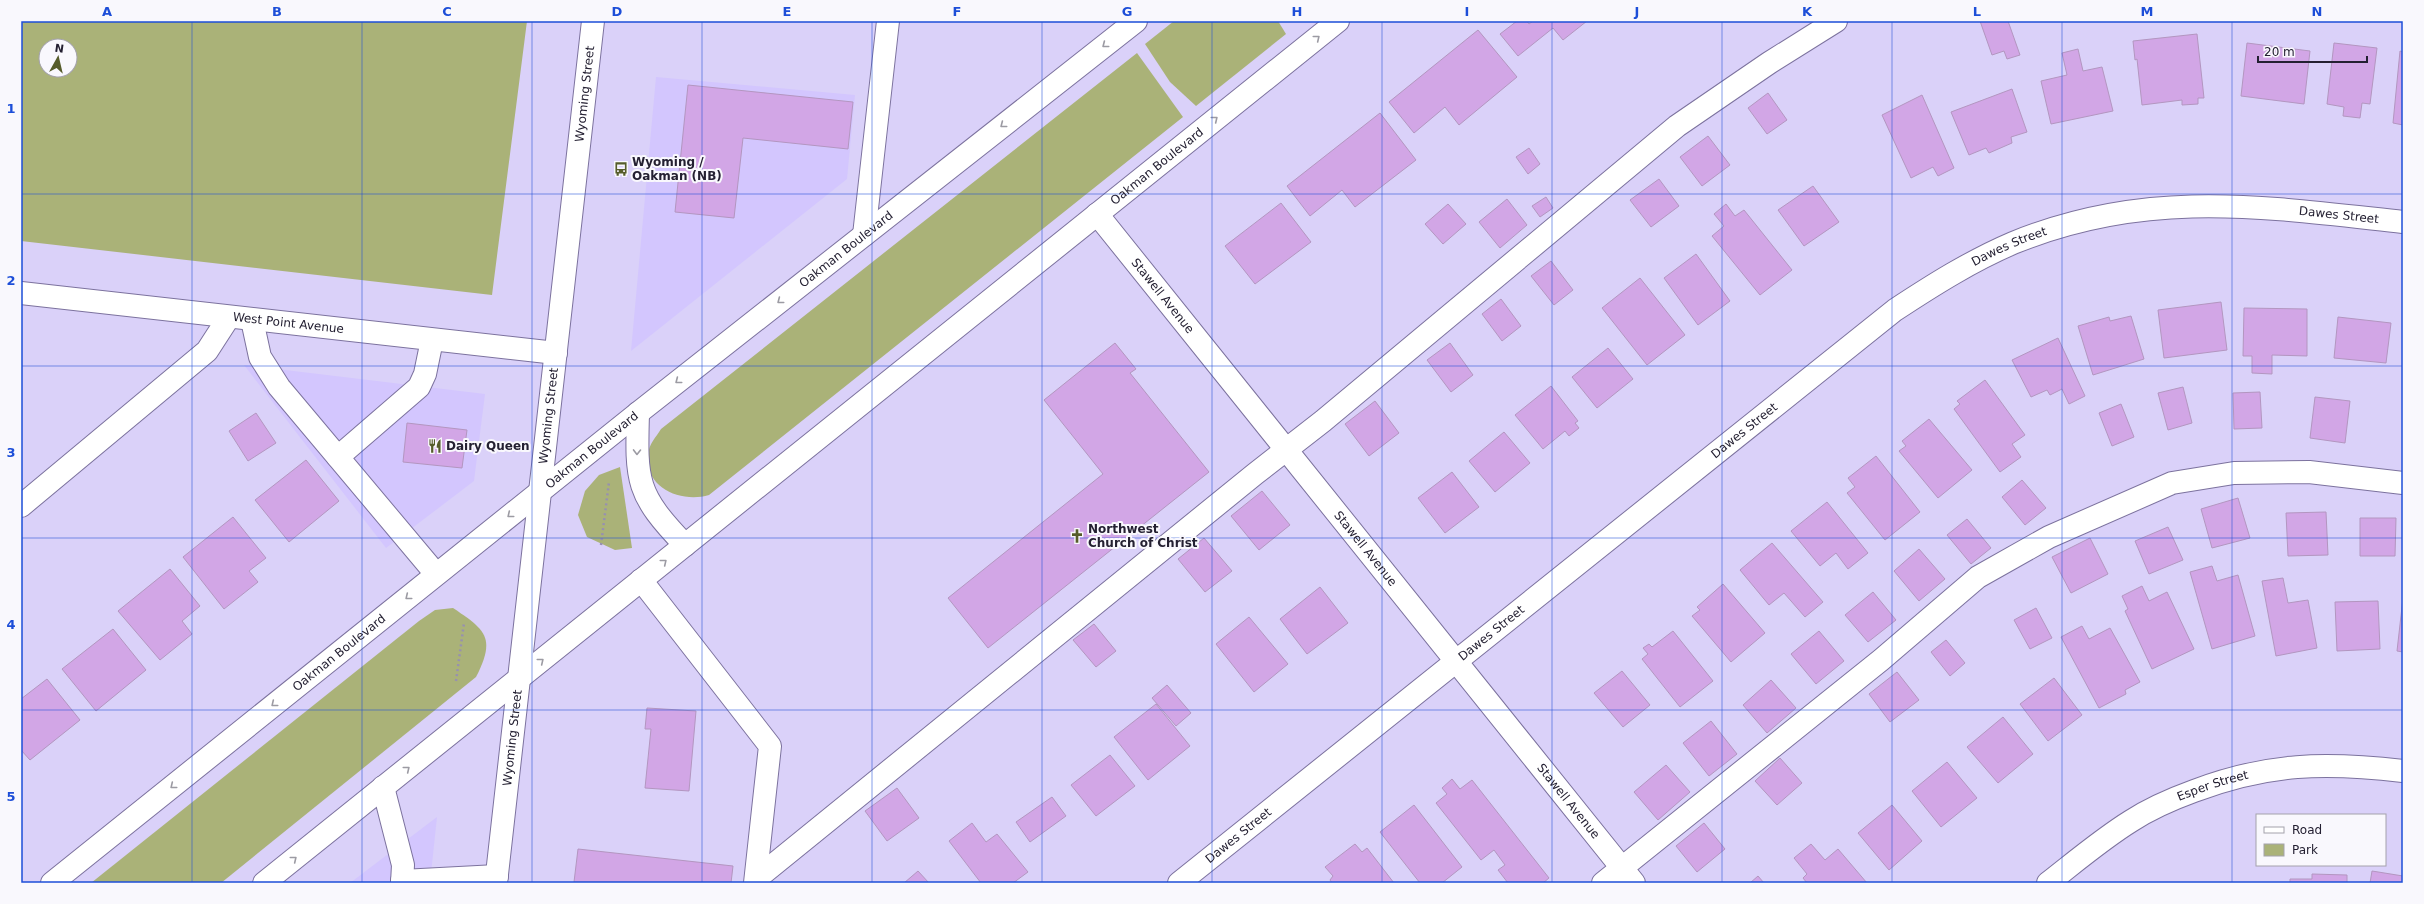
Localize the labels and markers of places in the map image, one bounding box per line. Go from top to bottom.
place label: Wyoming / Oakman (NB) [632,155,722,183]
bus stop icon: Wyoming / Oakman (NB) [613,161,629,177]
restaurant icon: Dairy Queen [427,438,443,454]
place label: Dairy Queen [446,439,530,453]
place label: Northwest Church of Christ [1088,522,1198,550]
church icon: Northwest Church of Christ [1069,528,1085,544]

